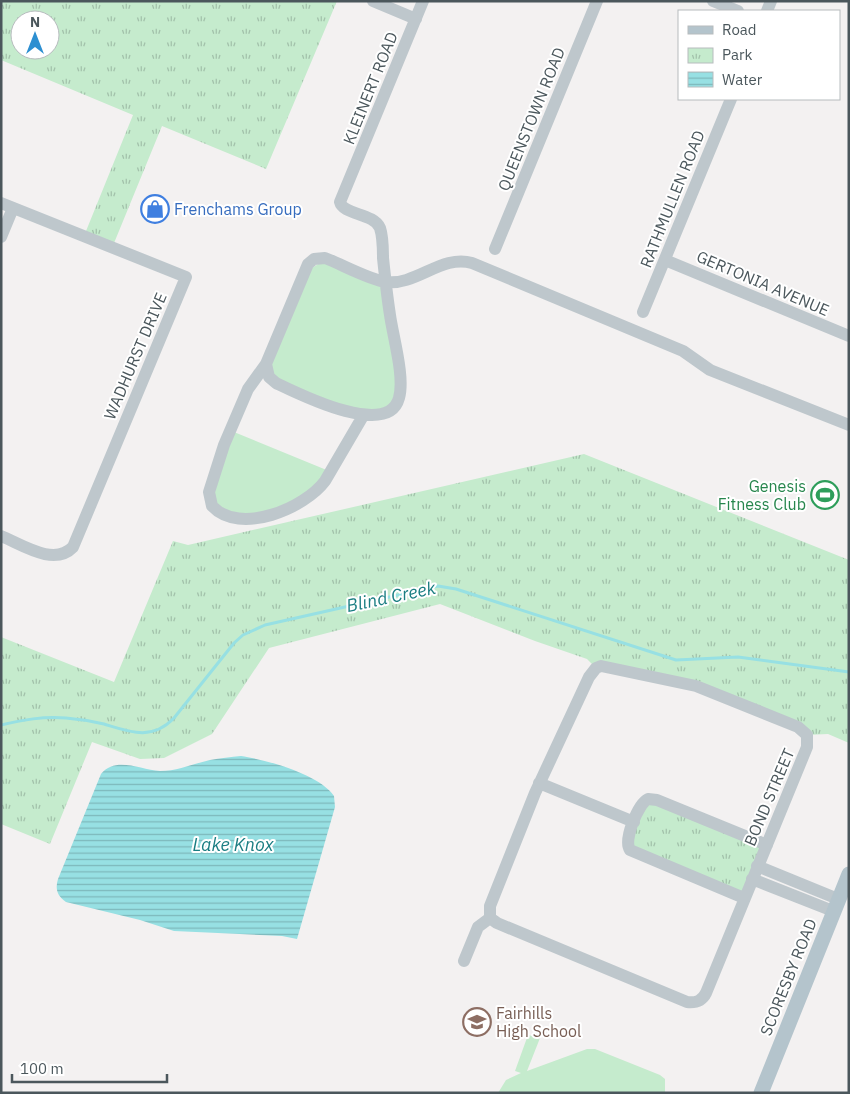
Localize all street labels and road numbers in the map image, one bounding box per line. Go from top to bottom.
street label: KLEINERT ROAD [338,29,402,147]
street label: QUEENSTOWN ROAD [493,44,569,194]
street label: RATHMULLEN ROAD [635,127,709,271]
street label: GERTONIA AVENUE [694,246,832,320]
street label: WADHURST DRIVE [99,289,171,423]
street label: BOND STREET [739,745,799,849]
street label: SCORESBY ROAD [755,915,821,1039]

